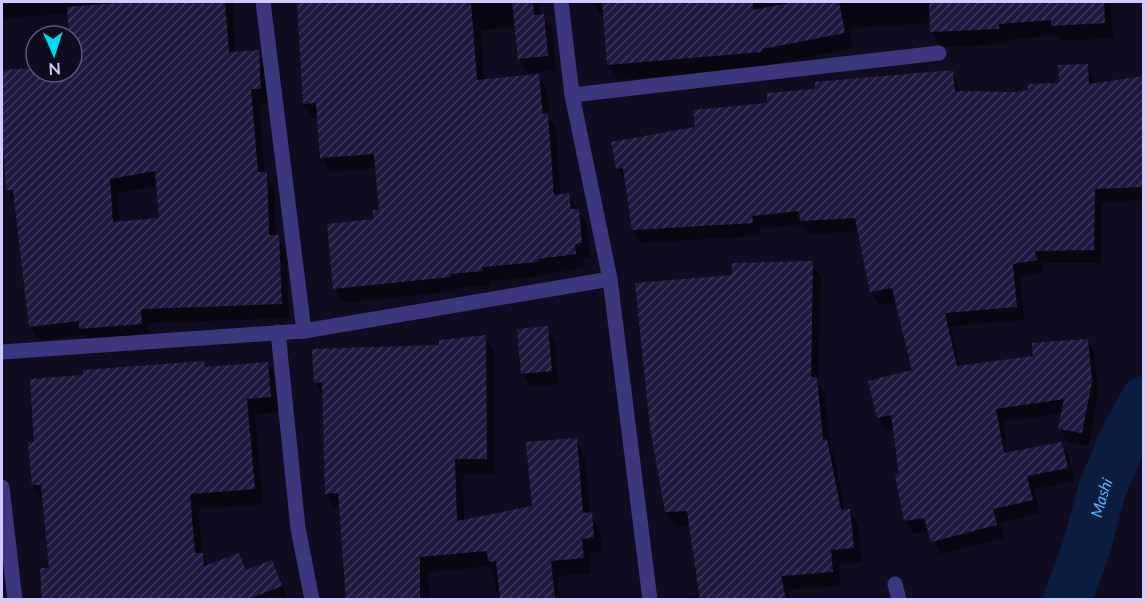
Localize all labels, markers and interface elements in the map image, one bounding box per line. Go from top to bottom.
north arrow [24,24,84,84]
text: N [48,60,61,79]
water label: Mashi [1086,474,1116,519]

